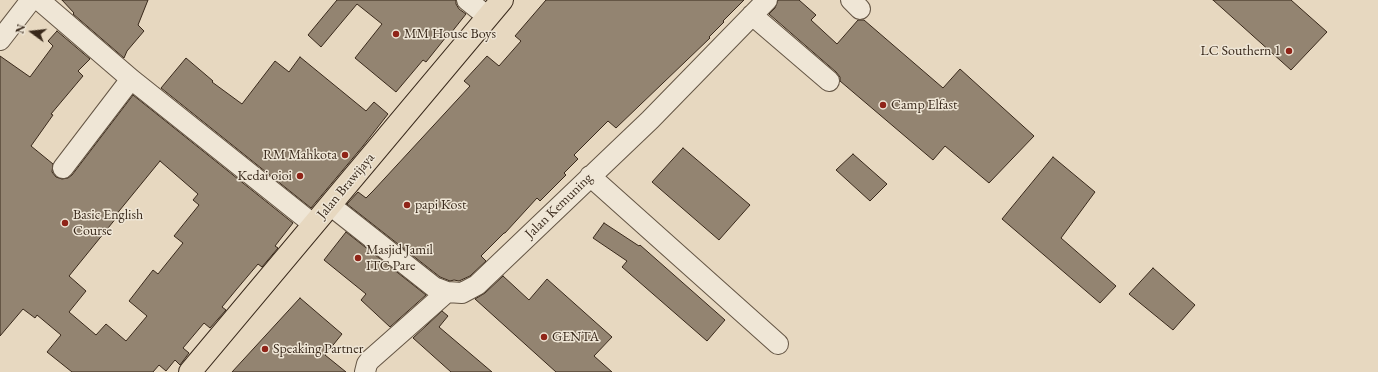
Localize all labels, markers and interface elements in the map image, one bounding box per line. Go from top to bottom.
north arrow [12,12,52,52]
text: N [12,23,28,35]
place label: MM House Boys [404,26,496,42]
marker: MM House Boys [391,29,401,39]
place label: LC Southern 1 [1201,43,1281,59]
marker: LC Southern 1 [1284,46,1294,56]
place label: Camp Elfast [891,97,957,113]
marker: Camp Elfast [878,100,888,110]
place label: RM Mahkota [263,147,337,163]
street label: Jalan Brawijaya [314,150,378,222]
marker: RM Mahkota [340,150,350,160]
place label: Kedai oioi [238,168,292,184]
street label: Jalan Kemuning [522,170,596,242]
marker: Kedai oioi [295,171,305,181]
place label: papi Kost [415,197,466,213]
marker: papi Kost [402,200,412,210]
place label: Basic English Course [73,207,143,240]
marker: Basic English Course [60,218,70,228]
place label: Masjid Jamil ITC Pare [366,242,433,274]
marker: Masjid Jamil ITC Pare [353,253,363,263]
place label: GENTA [552,329,599,345]
marker: GENTA [539,332,549,342]
place label: Speaking Partner [273,341,363,357]
marker: Speaking Partner [260,344,270,354]

